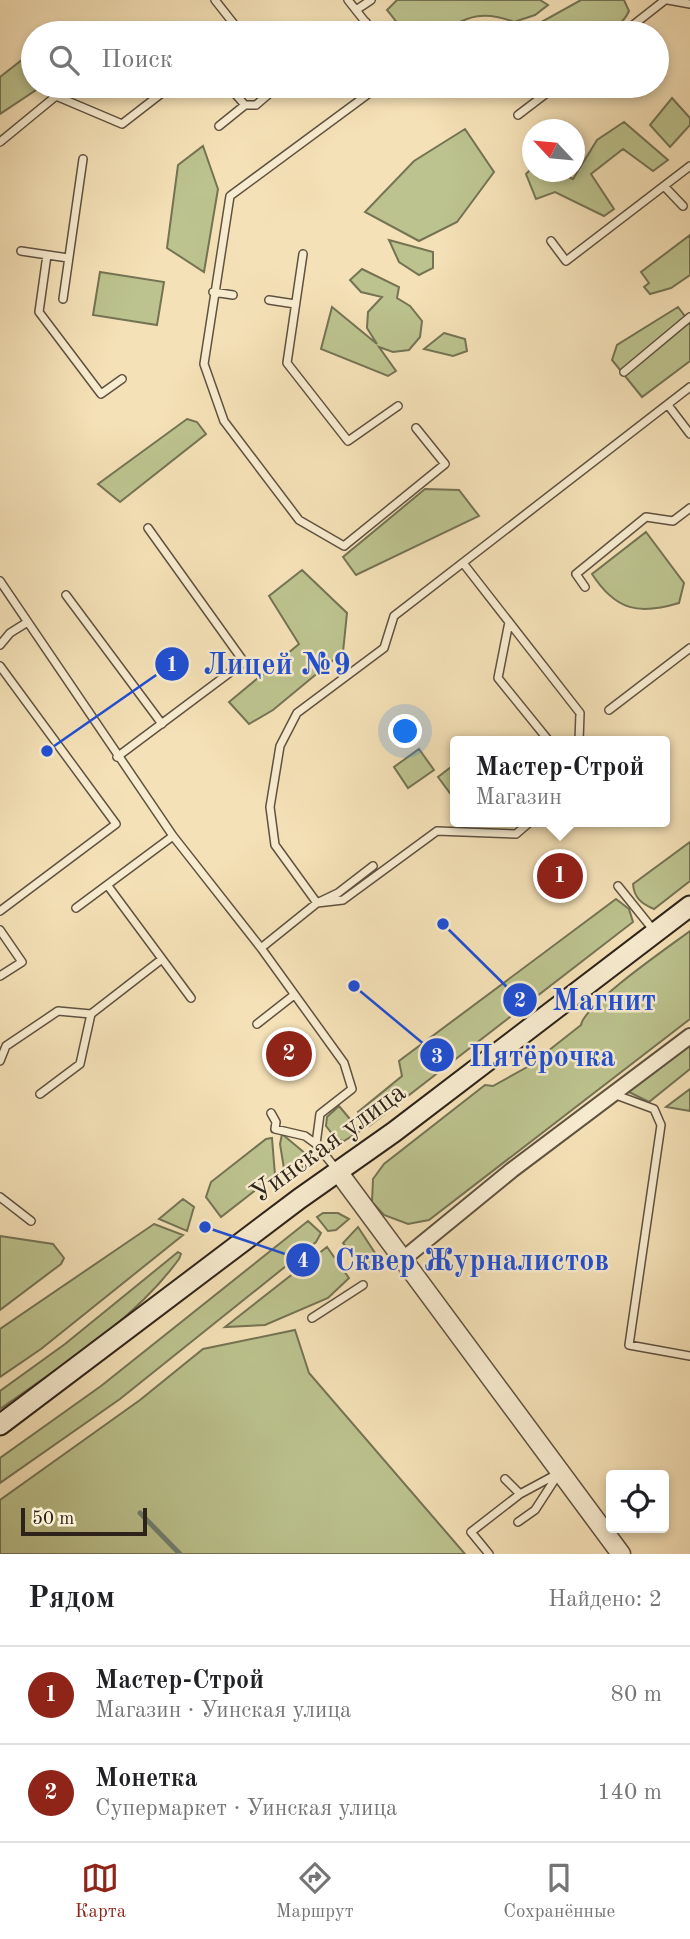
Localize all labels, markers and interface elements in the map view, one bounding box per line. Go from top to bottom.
search box [21,21,669,98]
icon: search [45,41,83,79]
text: Поиск [101,47,173,73]
north arrow [522,119,585,182]
callout: Лицей №9 [154,638,365,689]
text: Лицей №9 [203,651,351,681]
text: 1 [166,655,178,676]
your location [388,714,422,748]
popup [450,736,670,827]
text: Мастер-Строй [475,755,645,781]
text: Магазин [475,786,562,809]
pin: 1 [537,850,583,902]
callout: Магнит [503,974,670,1025]
text: Магнит [552,987,656,1017]
text: 2 [514,991,526,1012]
pin: 2 [266,1028,312,1080]
callout: Пятёрочка [419,1030,629,1081]
text: Пятёрочка [468,1043,616,1073]
text: 3 [431,1047,443,1068]
street label: Уинская улица [246,1079,412,1209]
callout: Сквер Журналистов [286,1234,623,1285]
text: Сквер Журналистов [335,1247,609,1277]
text: 4 [297,1251,309,1272]
map controls [606,1470,669,1533]
button: locate [606,1470,669,1533]
scale bar [21,1505,147,1537]
text: 50 m [32,1510,74,1529]
text: Рядом [28,1584,115,1614]
text: Найдено: 2 [548,1588,662,1611]
text: Мастер-Строй [95,1668,264,1694]
text: 1 [44,1683,58,1706]
text: 80 m [611,1683,662,1706]
text: Магазин · Уинская улица [95,1699,351,1722]
text: Монетка [95,1766,198,1792]
text: 2 [44,1781,58,1804]
text: 140 m [597,1781,662,1804]
text: Супермаркет · Уинская улица [95,1797,397,1820]
tab: Карта [75,1859,126,1924]
tab: Маршрут [276,1859,354,1924]
tab: Сохранённые [503,1859,615,1924]

